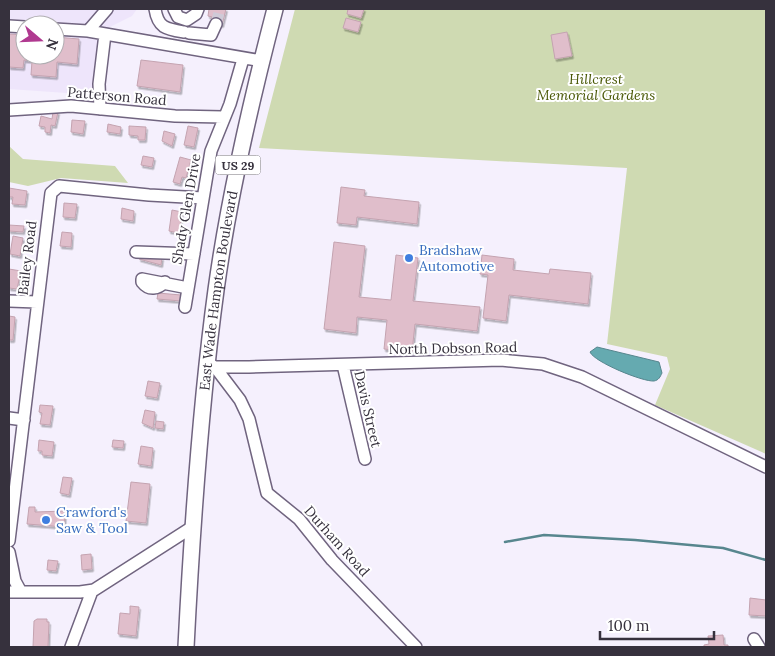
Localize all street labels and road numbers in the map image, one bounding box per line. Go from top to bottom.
street label: Patterson Road [67,83,167,109]
street label: Shady Glen Drive [167,152,205,266]
road number: US 29 [216,156,260,174]
street label: East Wade Hampton Boulevard [195,189,241,391]
street label: Bailey Road [14,220,40,296]
street label: North Dobson Road [389,338,517,358]
street label: Davis Street [350,369,386,450]
street label: Durham Road [301,502,373,580]

